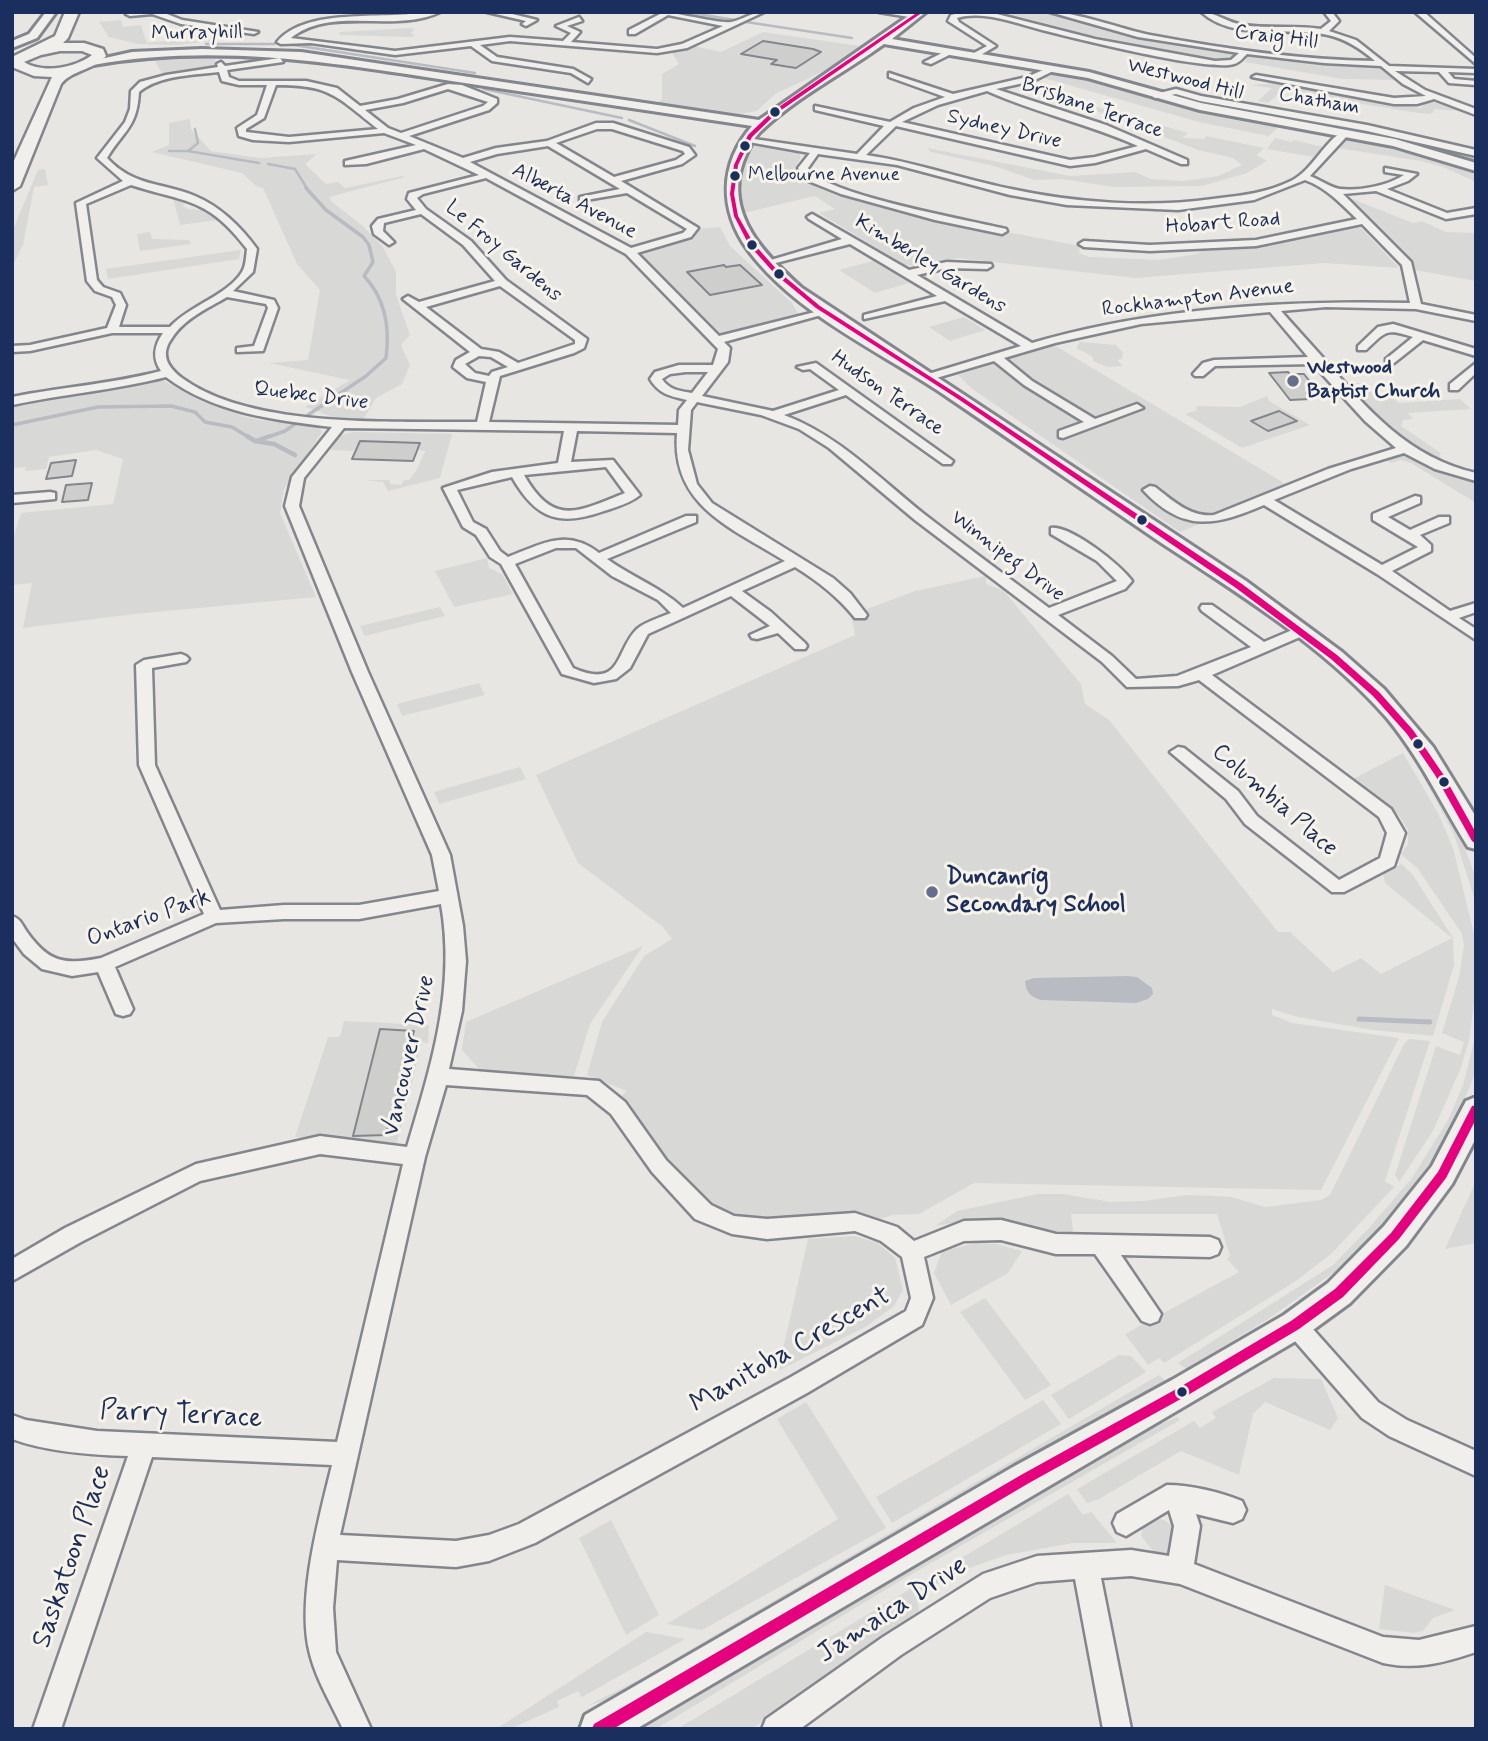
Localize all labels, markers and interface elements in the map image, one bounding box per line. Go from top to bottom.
street label: Craig Hill [1233,20,1319,56]
street label: Murrayhill [151,21,243,47]
street label: Westwood Hill [1124,53,1246,107]
street label: Brisbane Terrace [1018,73,1166,145]
street label: Chatham [1276,82,1362,122]
unlabelled marker [768,105,782,119]
street label: Sydney Drive [944,105,1064,155]
unlabelled marker [738,139,752,153]
street label: Alberta Avenue [507,159,641,245]
place label: Melbourne Avenue [748,165,900,187]
marker: Melbourne Avenue [728,169,742,183]
street label: Le Froy Gardens [439,196,567,308]
street label: Hobart Road [1165,207,1281,241]
street label: Kimberley Gardens [850,210,1010,320]
unlabelled marker [745,238,759,252]
unlabelled marker [772,267,786,281]
street label: Rockhampton Avenue [1101,275,1295,323]
street label: Hudson Terrace [826,346,948,442]
place label: Westwood Baptist Church [1307,356,1440,406]
marker: Westwood Baptist Church [1285,373,1301,389]
street label: Quebec Drive [252,377,370,417]
street label: Winnipeg Drive [945,506,1069,608]
unlabelled marker [1135,513,1149,527]
unlabelled marker [1411,737,1425,751]
street label: Columbia Place [1205,738,1343,864]
unlabelled marker [1437,775,1451,789]
place label: Duncanrig Secondary School [946,864,1126,920]
street label: Ontario Park [83,883,215,955]
marker: Duncanrig Secondary School [924,884,940,900]
street label: Vancouver Drive [377,973,443,1139]
street label: Manitoba Crescent [685,1280,897,1422]
unlabelled marker [1175,1385,1189,1399]
street label: Parry Terrace [99,1395,263,1437]
street label: Saskatoon Place [26,1461,120,1653]
street label: Jamaica Drive [812,1550,974,1672]

